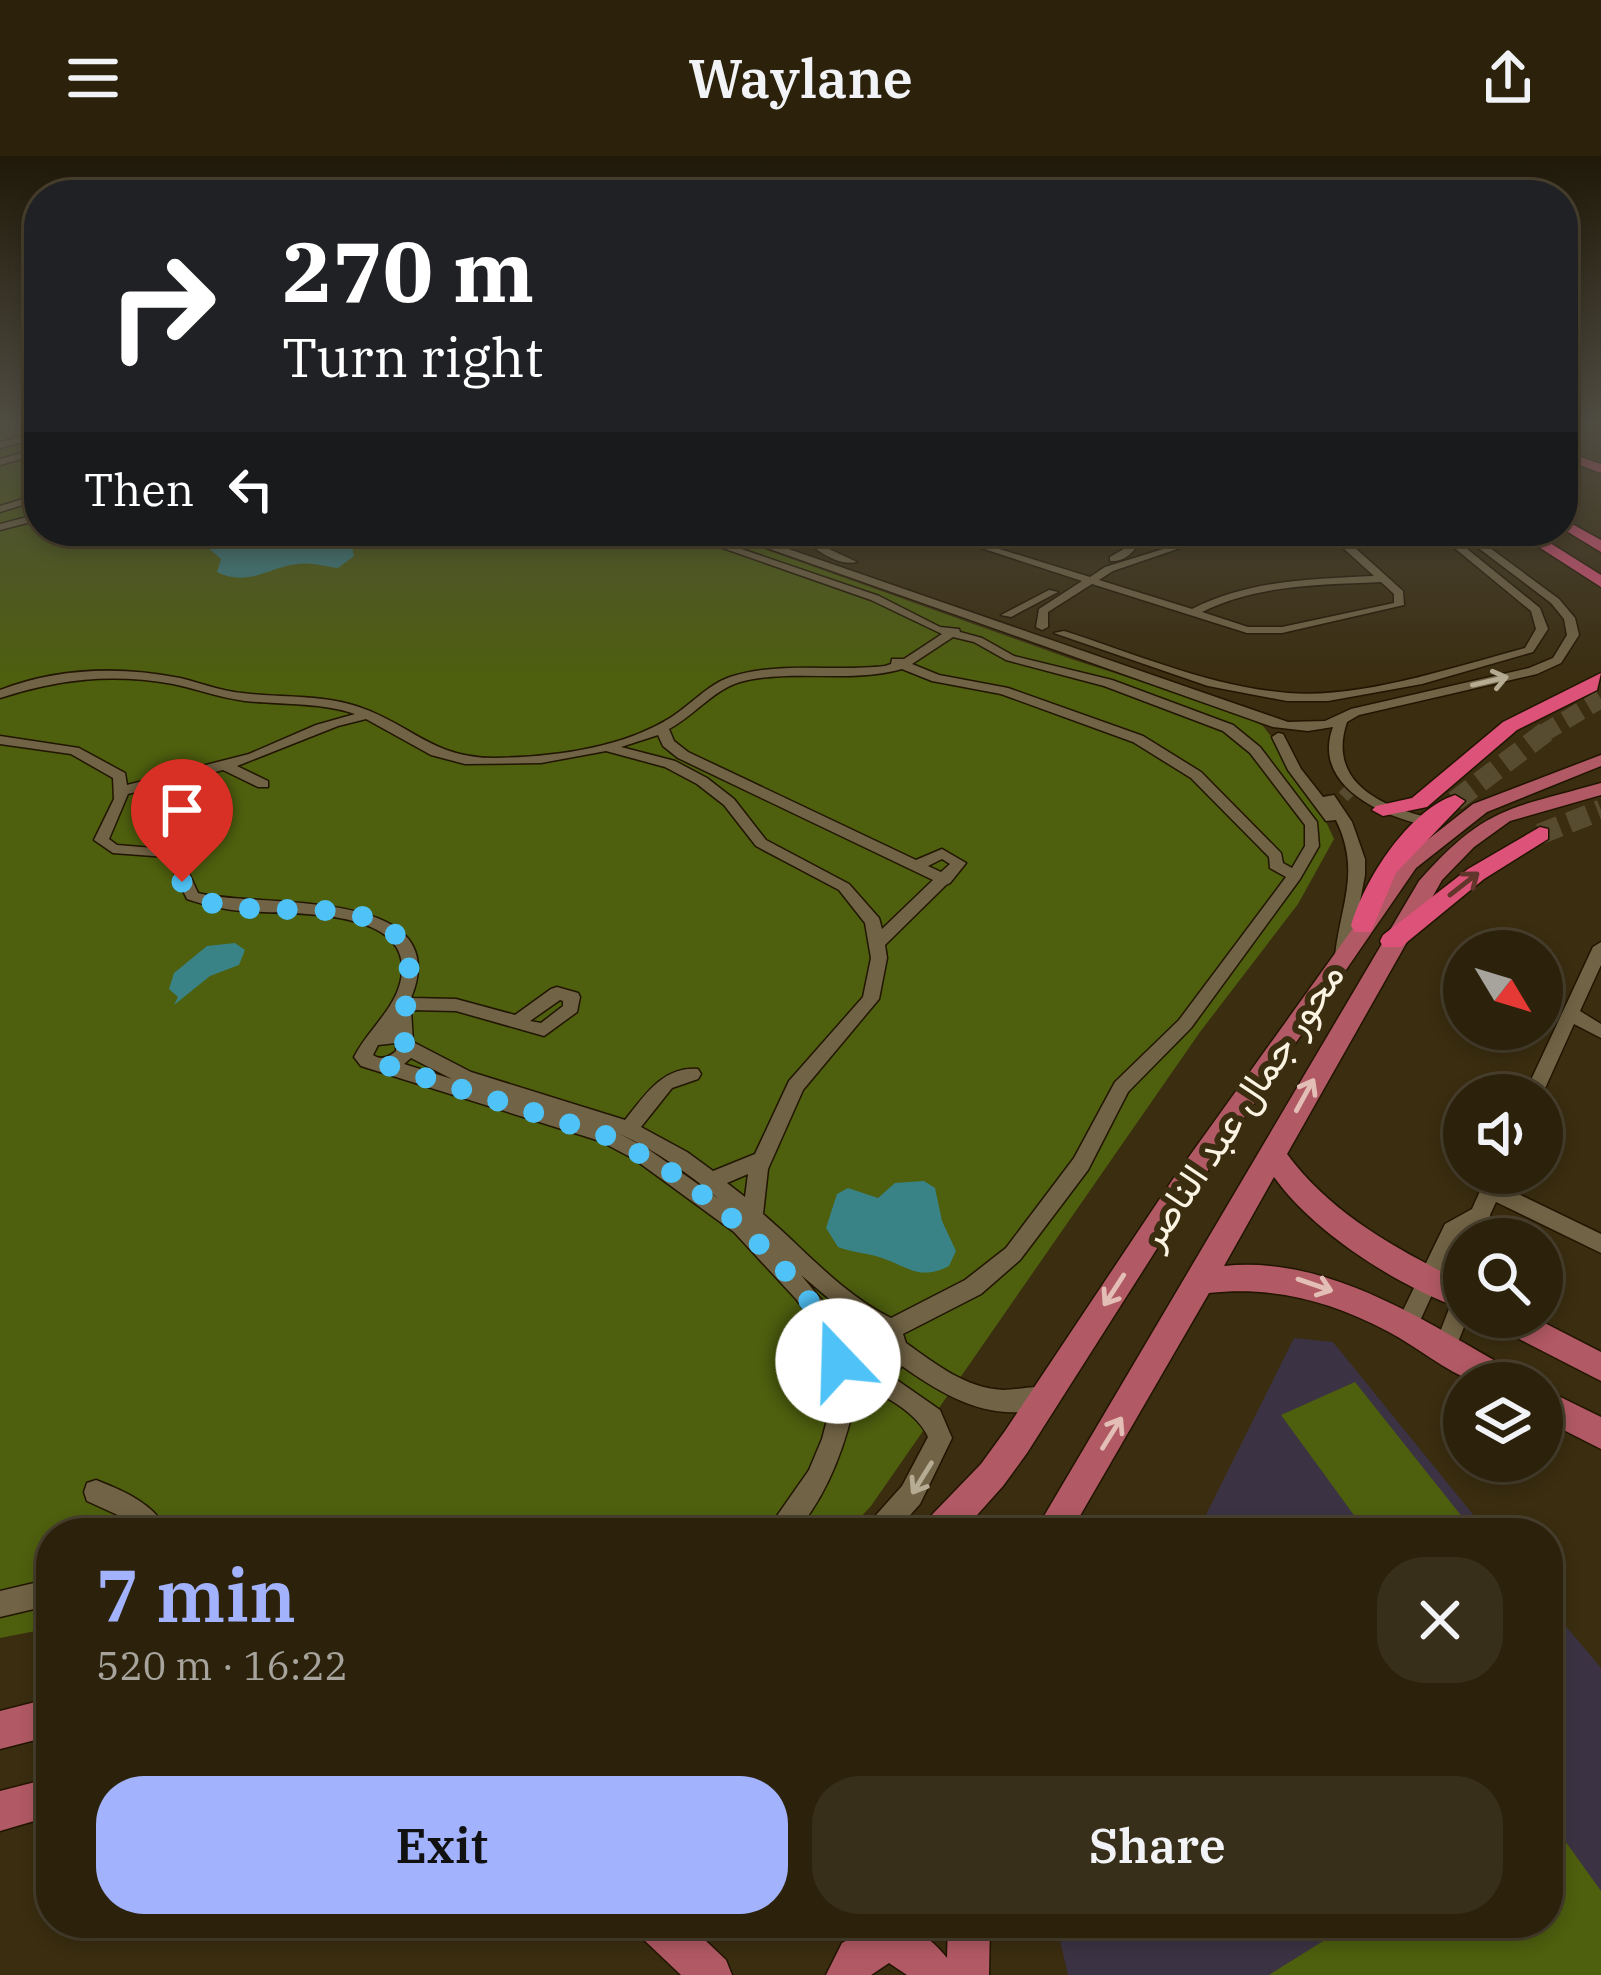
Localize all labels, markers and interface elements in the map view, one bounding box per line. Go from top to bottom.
text: Waylane [688,43,913,113]
icon: menu [60,45,126,111]
icon: share [1475,45,1541,111]
text: 270 m [282,216,534,325]
icon: right [84,228,240,384]
text: Turn right [282,322,544,392]
icon: left [218,456,284,522]
text: Then [84,460,194,518]
one-way arrow [1470,668,1508,691]
pin [131,759,233,882]
icon: arrive [149,777,215,843]
one-way arrow [1447,871,1479,898]
north arrow [1443,930,1563,1050]
map controls [1443,930,1563,1482]
street label: محور جمال عبد الناصر [1125,952,1355,1259]
button: sound [1443,1074,1563,1194]
one-way arrow [1294,1078,1318,1113]
button: search [1443,1218,1563,1338]
one-way arrow [1102,1273,1127,1307]
one-way arrow [1296,1276,1333,1297]
position arrow [775,1298,901,1424]
button: layers [1443,1362,1563,1482]
one-way arrow [1100,1417,1124,1451]
one-way arrow [910,1460,934,1494]
text: 7 min [96,1548,296,1642]
button: close [1377,1557,1503,1683]
text: 520 m · 16:22 [96,1640,348,1691]
button: Exit [96,1776,788,1914]
button: Share [812,1776,1503,1914]

